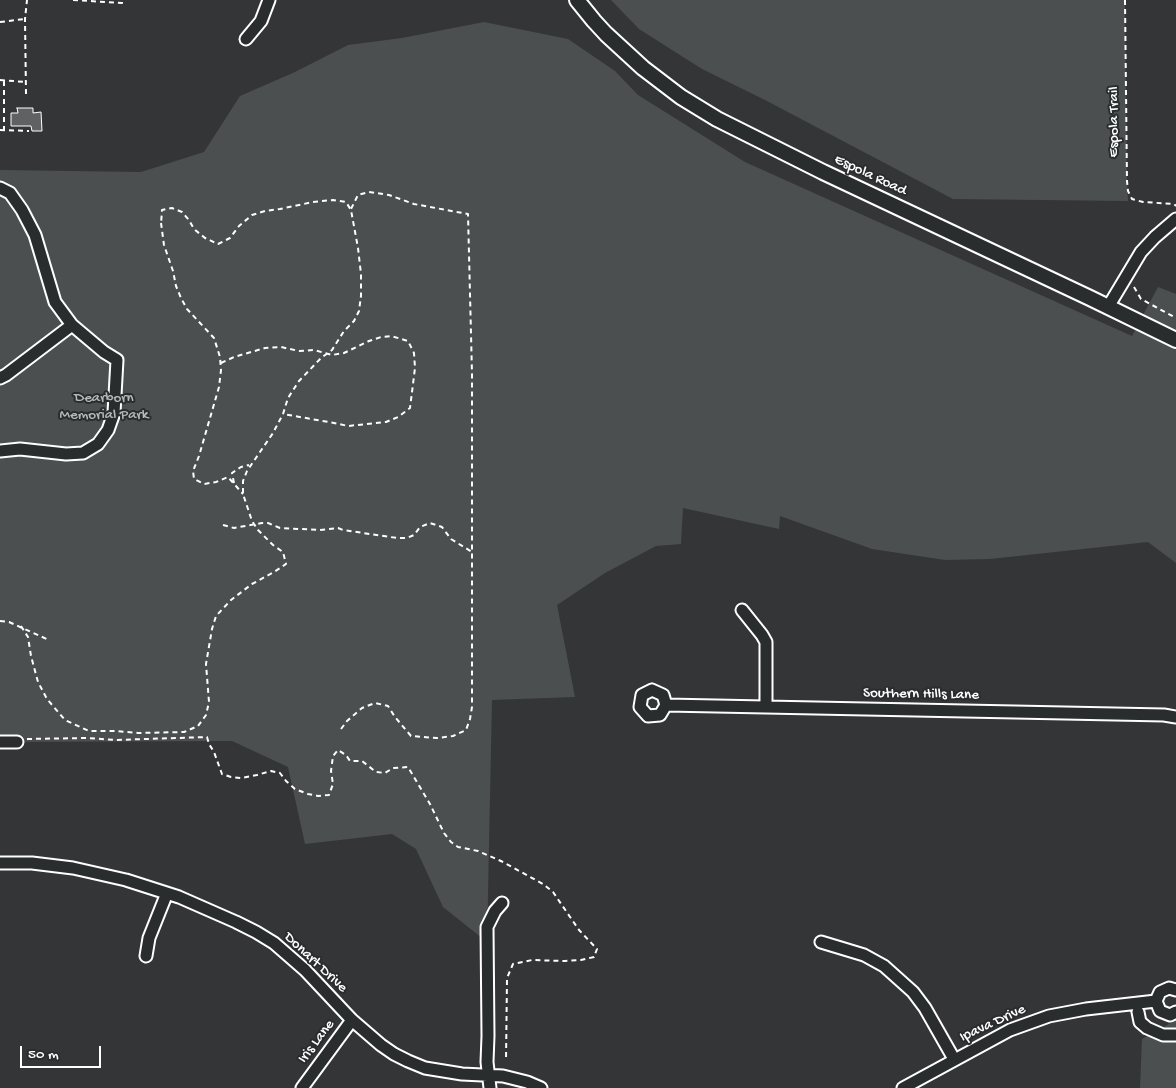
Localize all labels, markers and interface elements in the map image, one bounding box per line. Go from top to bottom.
street label: Espola Trail [1106,86,1124,158]
street label: Espola Road [831,151,909,201]
park label: Dearborn Memorial Park [60,390,148,425]
street label: Southern Hills Lane [863,685,979,705]
street label: Donart Drive [279,929,351,997]
street label: Ipava Drive [957,1001,1029,1047]
street label: Iris Lane [295,1017,339,1067]
scale bar [22,1036,104,1068]
text: 50 m [28,1046,59,1064]

